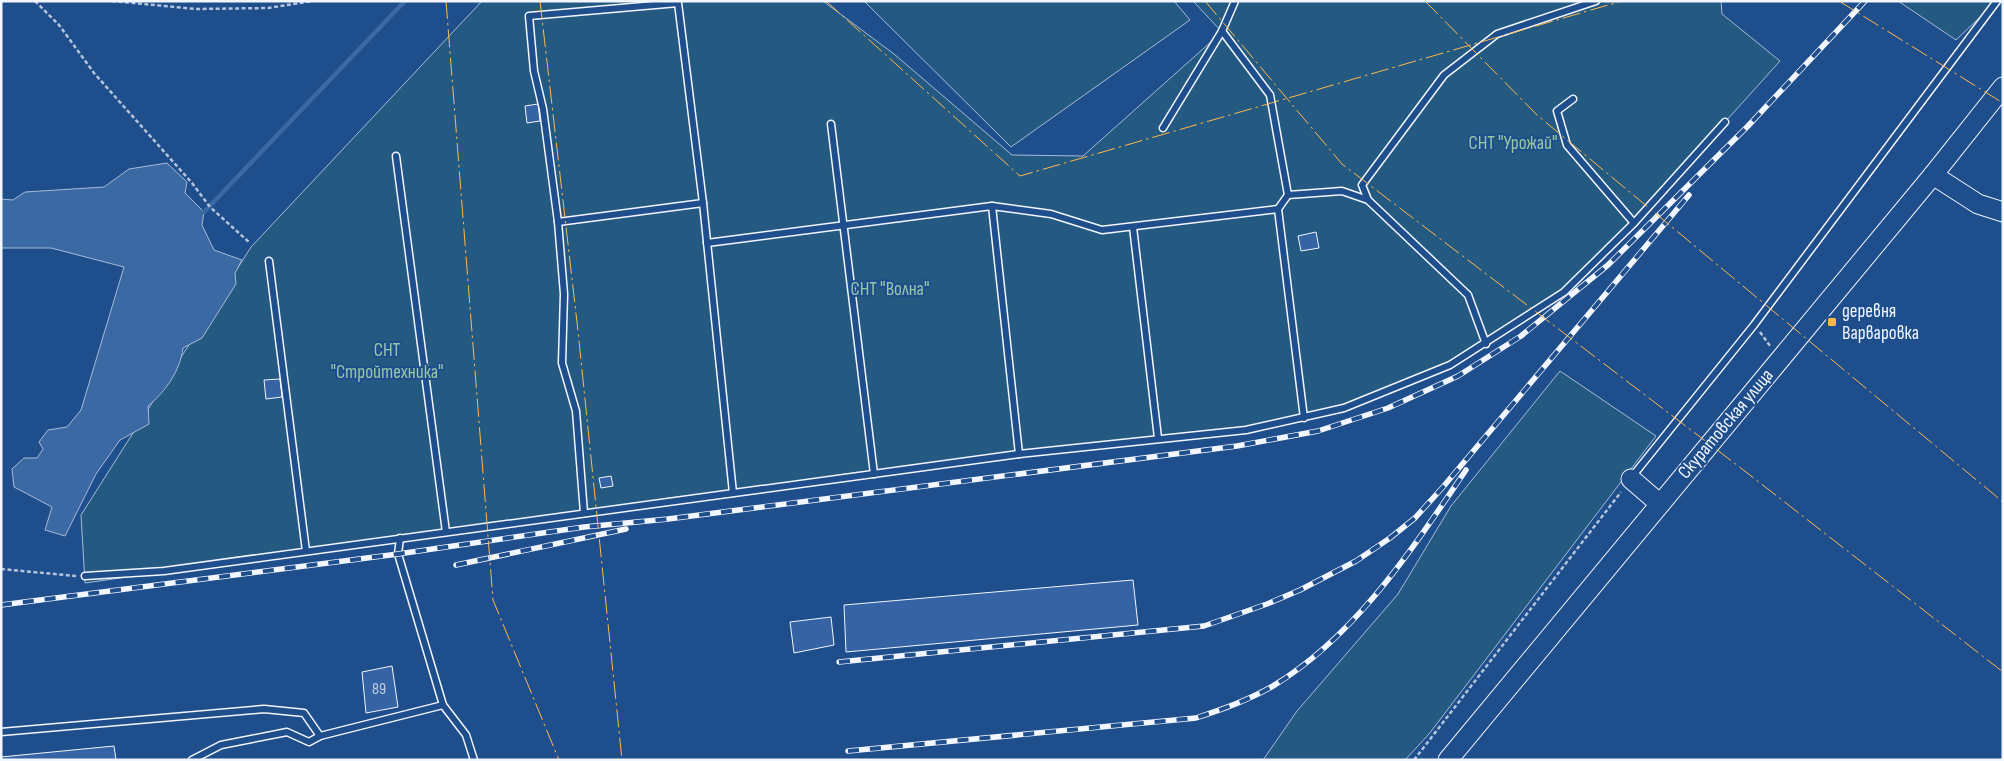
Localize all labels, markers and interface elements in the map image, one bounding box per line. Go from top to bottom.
park label: СНТ "Урожай" [1468,132,1558,155]
park label: СНТ "Волна" [850,278,930,301]
place label: деревня Варваровка [1842,300,1919,345]
marker: деревня Варваровка [1826,316,1838,328]
park label: СНТ "Стройтехника" [330,339,444,384]
street label: Скуратовская улица [1673,364,1779,484]
house number: 89 [372,680,386,699]

